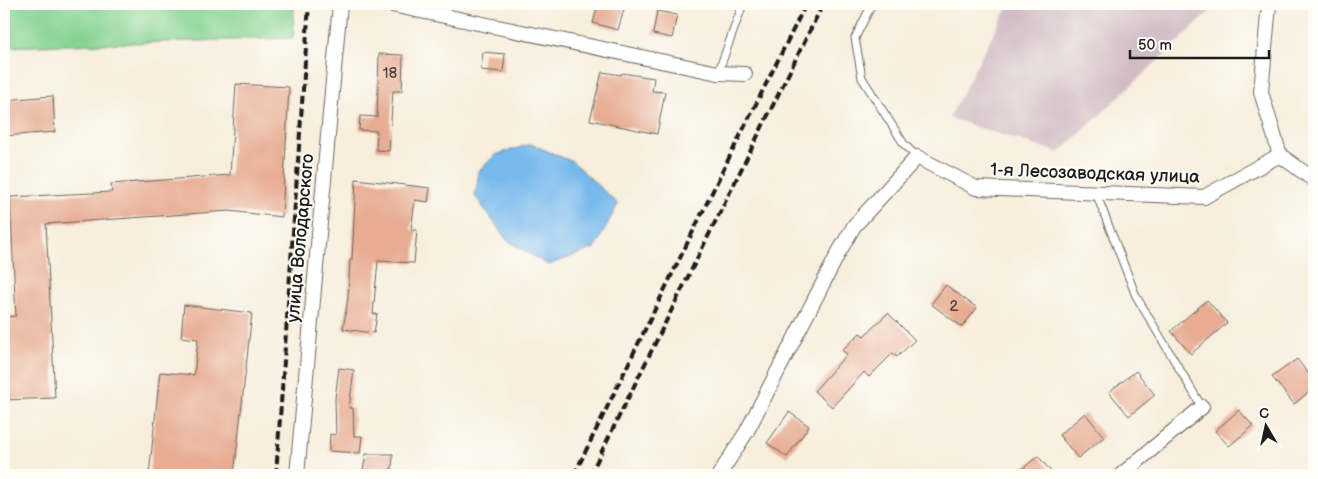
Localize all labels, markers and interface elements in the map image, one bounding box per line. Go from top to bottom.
scale bar [1130,28,1269,60]
text: 50 m [1138,36,1172,55]
house number: 18 [383,64,398,83]
street label: улица Володарского [283,153,318,323]
street label: 1-я Лесозаводская улица [990,159,1201,188]
house number: 2 [950,297,959,316]
north arrow [1240,402,1290,452]
text: С [1258,404,1270,423]

